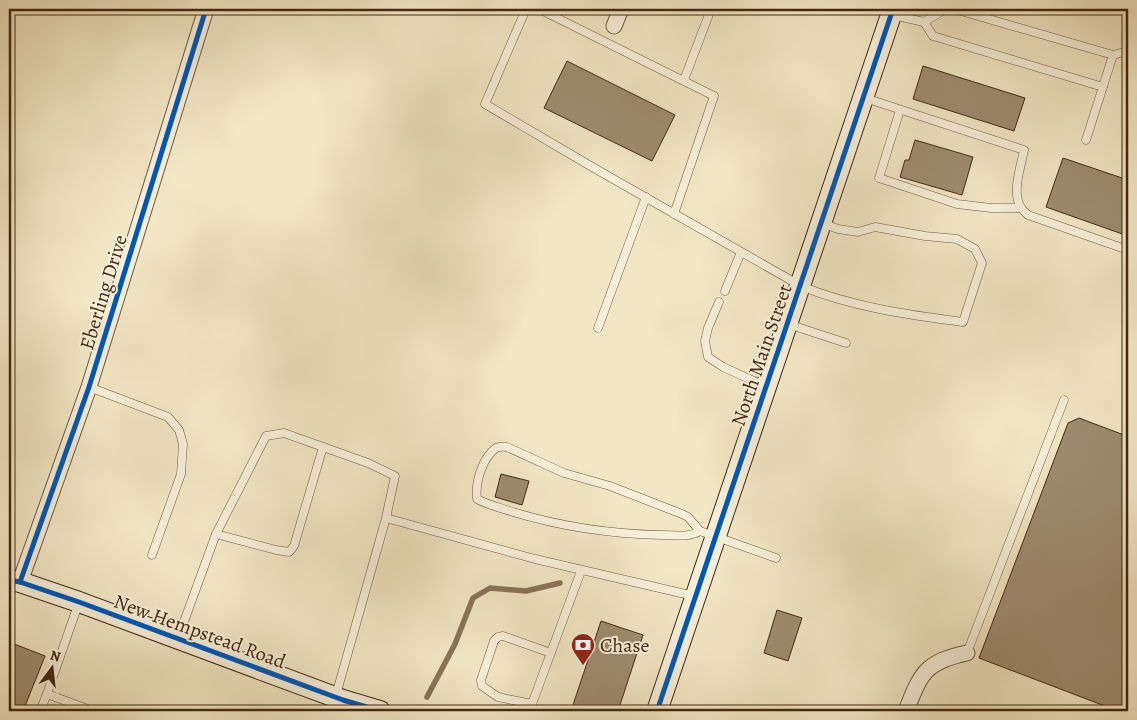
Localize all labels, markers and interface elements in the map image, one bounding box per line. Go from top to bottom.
street label: Eberling Drive [73,231,134,353]
street label: North Main Street [725,280,799,430]
street label: New Hempstead Road [110,588,290,675]
bank icon: Chase [570,632,596,666]
place label: Chase [600,632,650,659]
north arrow [28,642,78,692]
text: N [48,645,63,666]

